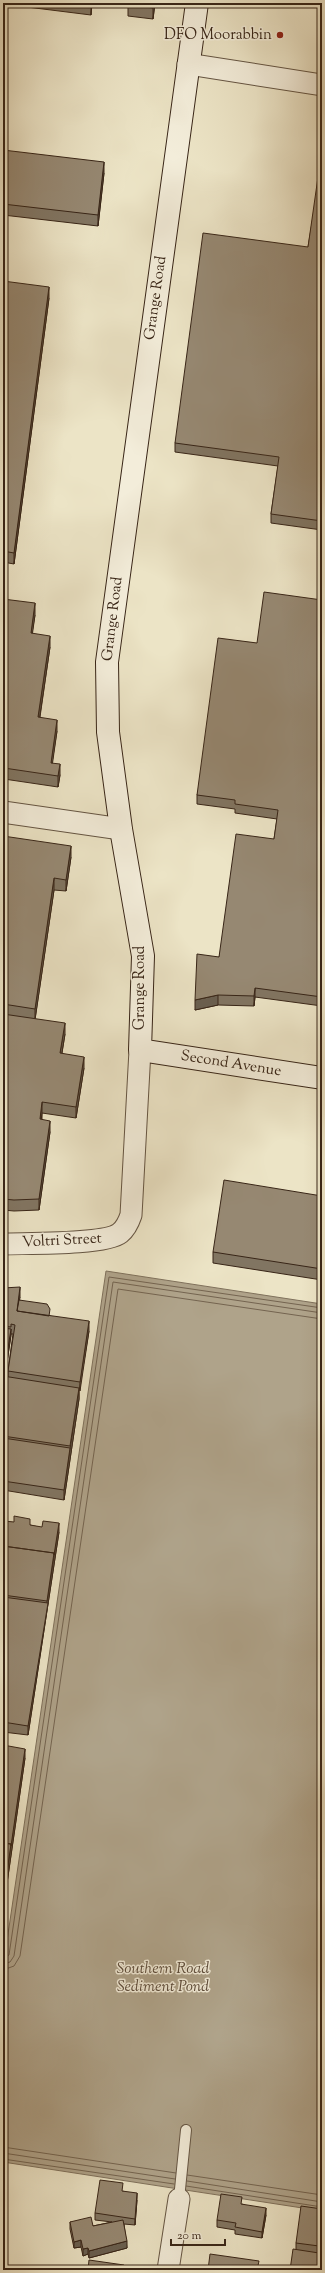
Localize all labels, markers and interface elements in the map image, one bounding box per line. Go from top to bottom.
place label: DFO Moorabbin [164,25,272,46]
marker: DFO Moorabbin [275,30,285,40]
street label: Grange Road [140,254,172,341]
street label: Grange Road [97,575,129,662]
street label: Grange Road [130,945,151,1030]
street label: Second Avenue [179,1046,283,1082]
street label: Voltri Street [22,1228,102,1254]
water label: Southern Road Sediment Pond [117,1958,210,1999]
scale bar [171,2221,225,2247]
text: 20 m [177,2227,202,2245]

